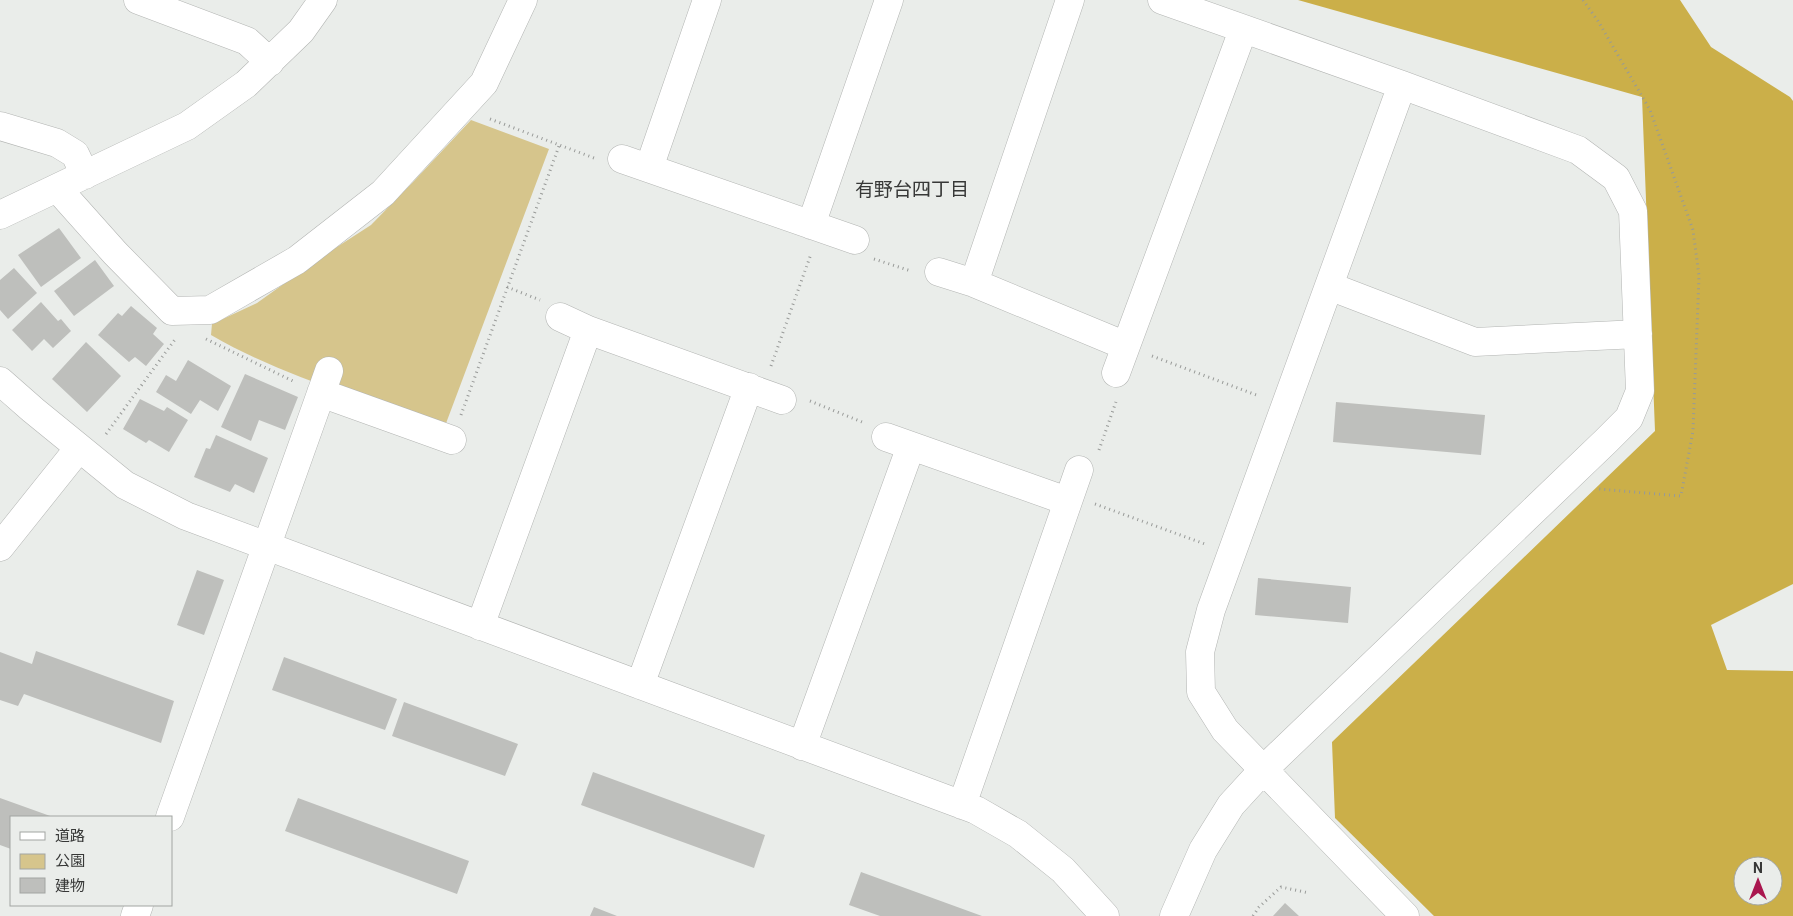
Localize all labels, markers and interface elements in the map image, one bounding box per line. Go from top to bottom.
district label: 有野台四丁目 [855,178,969,201]
legend [10,816,172,906]
text: 道路 [55,827,85,845]
text: 公園 [55,852,85,870]
north arrow [1733,856,1783,906]
text: N [1753,860,1763,876]
text: 建物 [55,877,85,895]

